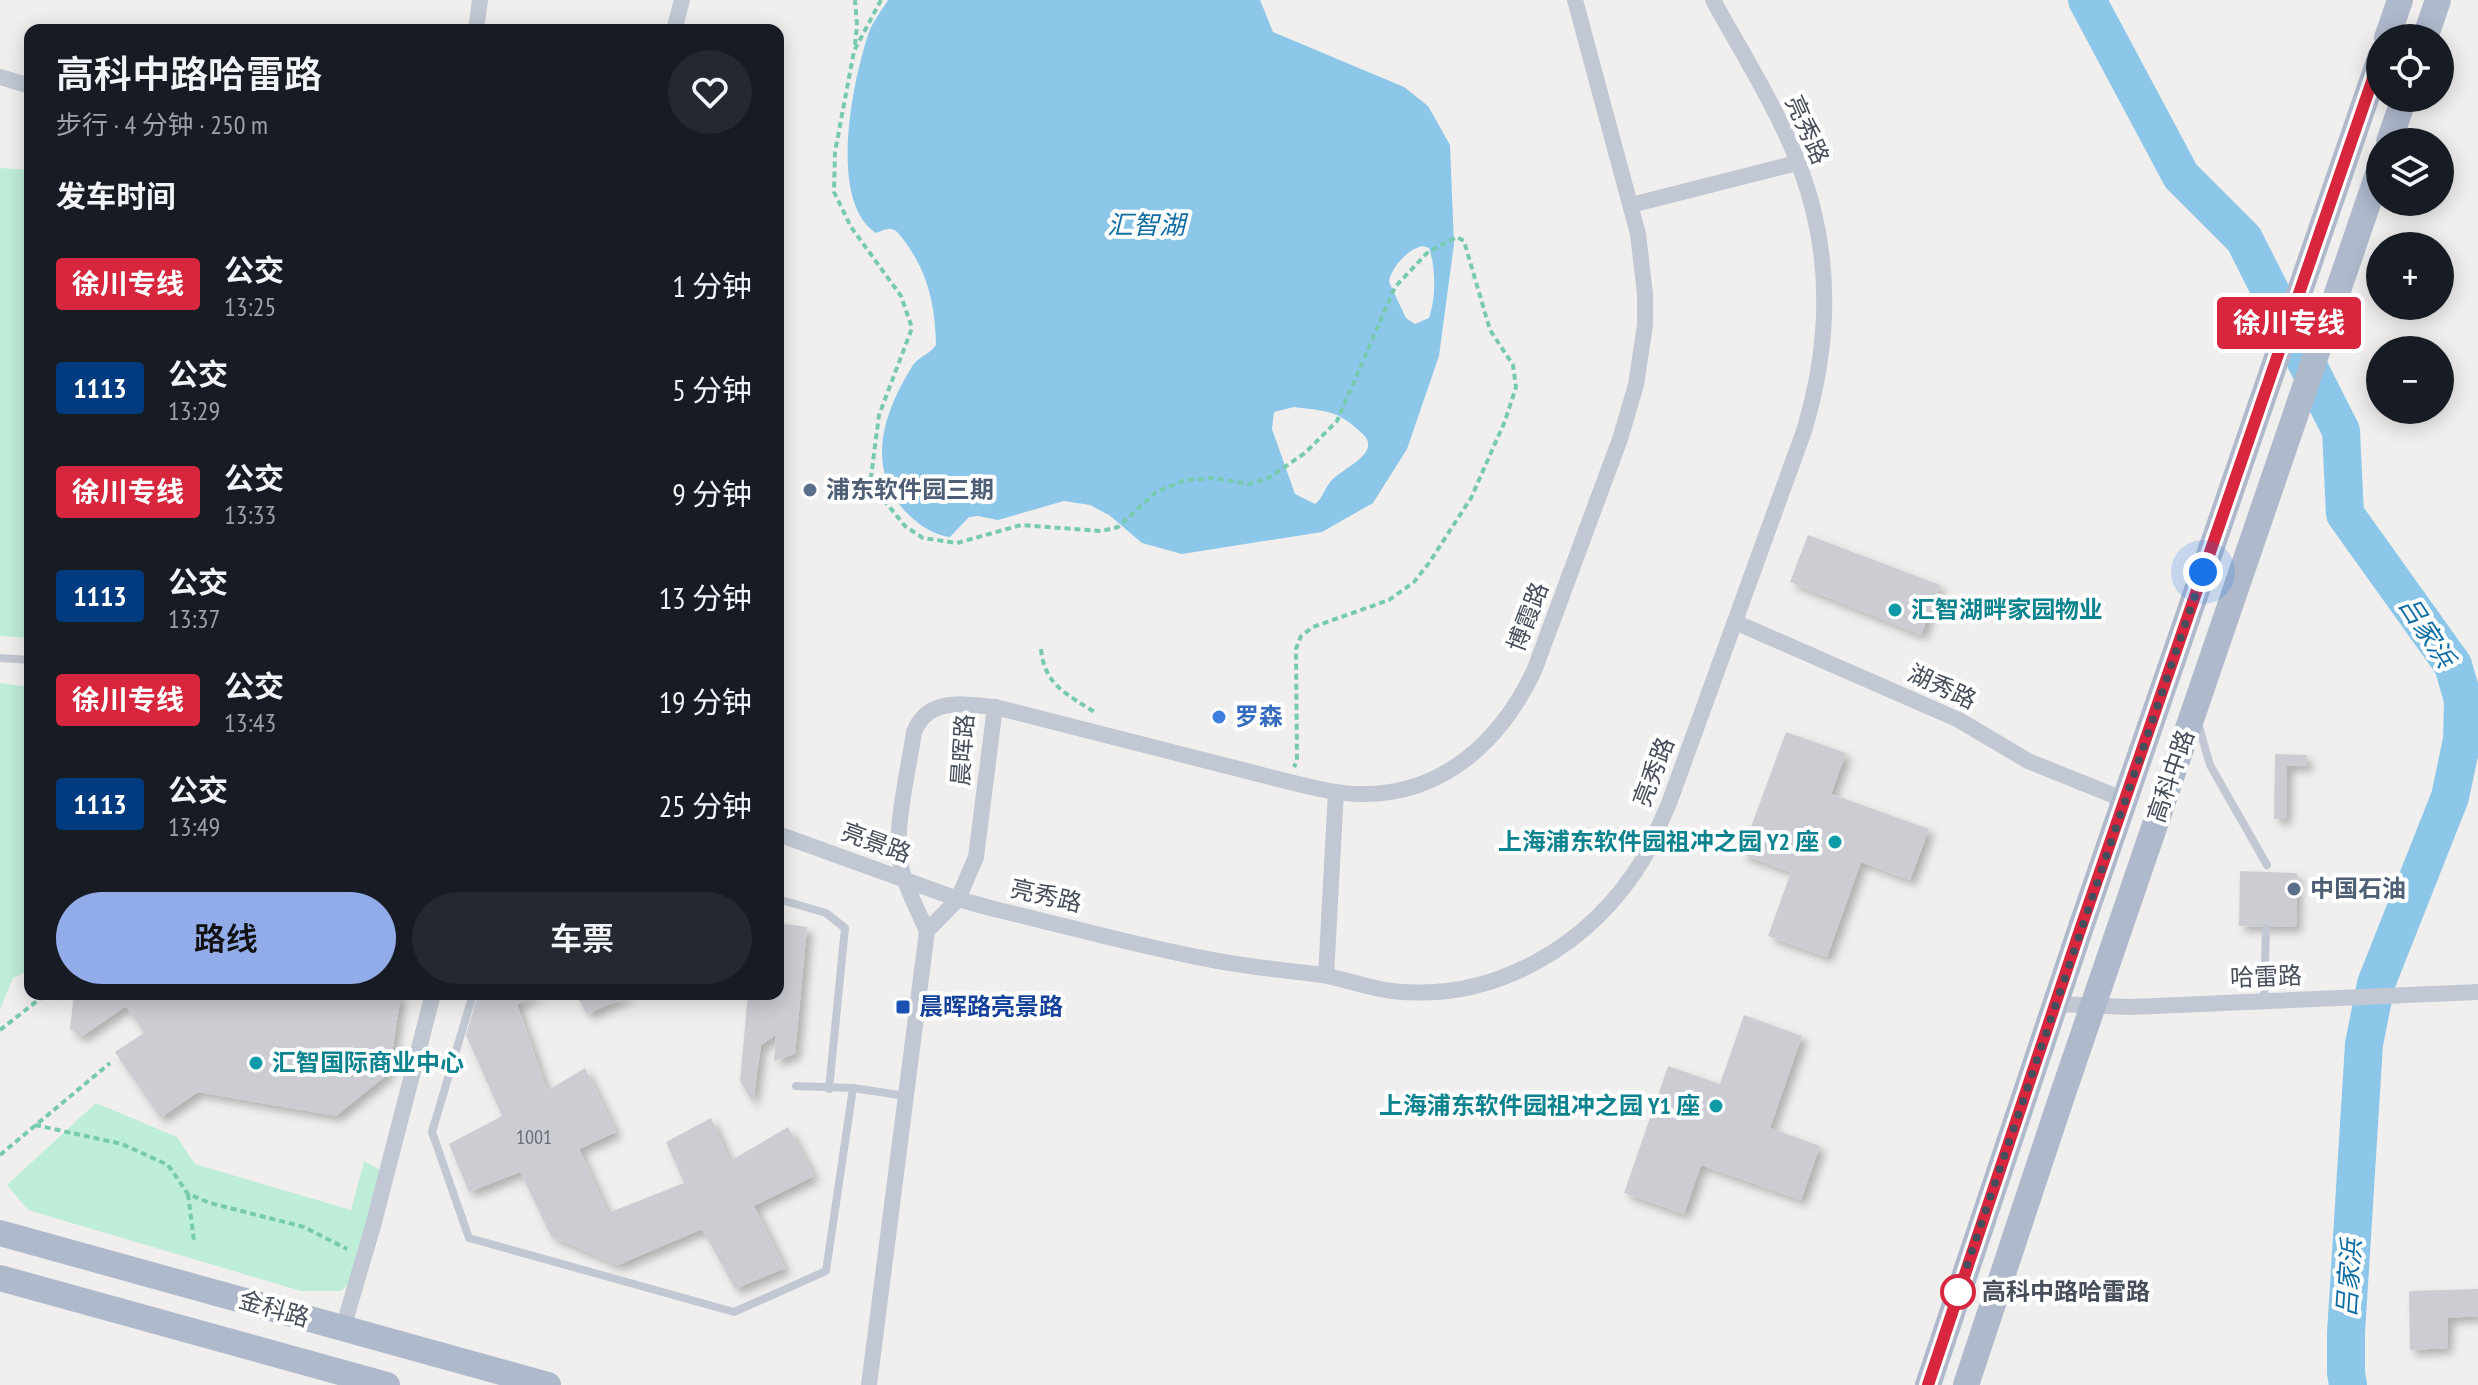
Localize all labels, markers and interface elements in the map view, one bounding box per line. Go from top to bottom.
map controls [2366,24,2454,424]
button: locate [2366,24,2454,112]
text: 高科中路哈雷路 [56,49,322,98]
button: heart [668,50,752,134]
street label: 亮秀路 [1779,91,1836,169]
text: 步行 · 4 分钟 · 250 m [56,108,268,141]
button: layers [2366,128,2454,216]
text: 发车时间 [56,176,176,215]
water label: 汇智湖 [1107,208,1189,241]
button: + [2366,232,2454,320]
text: 公交 [224,250,284,289]
text: 徐川专线 [72,265,184,302]
text: 1 分钟 [672,266,752,305]
text: 13:25 [224,290,276,323]
line badge: 徐川专线 [2233,297,2345,349]
text: 徐川专线 [2233,304,2345,341]
button: − [2366,336,2454,424]
text: 公交 [168,354,228,393]
text: 1113 [73,369,127,406]
text: 5 分钟 [672,370,752,409]
text: 13:29 [168,394,220,427]
text: 公交 [224,458,284,497]
text: 徐川专线 [72,473,184,510]
text: 9 分钟 [672,474,752,513]
place label: 浦东软件园三期 [826,474,994,505]
marker: 浦东软件园三期 [801,481,819,499]
text: 13:33 [224,498,276,531]
your location [2183,552,2223,592]
text: 公交 [168,562,228,601]
text: 1113 [73,577,127,614]
text: 13 分钟 [659,578,752,617]
street label: 博霞路 [1500,578,1555,656]
water label: 吕家浜 [2392,590,2464,675]
place label: 汇智湖畔家园物业 [1911,594,2103,625]
marker: 汇智湖畔家园物业 [1886,601,1904,619]
text: 13:37 [168,602,220,635]
street label: 湖秀路 [1903,657,1981,716]
text: 公交 [224,666,284,705]
text: 徐川专线 [72,681,184,718]
text: 19 分钟 [659,682,752,721]
place label: 罗森 [1235,701,1283,732]
text: 13:43 [224,706,276,739]
marker: 罗森 [1210,708,1228,726]
street label: 晨晖路 [945,713,980,787]
street label: 高科中路 [2140,725,2201,826]
street label: 亮秀路 [1626,733,1681,811]
text: 公交 [168,770,228,809]
text: 1113 [73,785,127,822]
text: 25 分钟 [659,786,752,825]
text: 13:49 [168,810,220,843]
street label: 亮景路 [837,816,915,869]
place label: 上海浦东软件园祖冲之园 Y2 座 [1498,826,1819,857]
marker: 上海浦东软件园祖冲之园 Y2 座 [1826,833,1844,851]
street label: 亮秀路 [1008,872,1085,919]
place label: 中国石油 [2310,873,2406,904]
marker: 中国石油 [2285,880,2303,898]
button: 路线 [56,892,396,984]
button: 车票 [412,892,752,984]
street label: 哈雷路 [2229,960,2303,993]
place label: 晨晖路亮景路 [919,991,1063,1022]
marker: 晨晖路亮景路 [894,998,912,1016]
place label: 汇智国际商业中心 [272,1047,464,1078]
marker: 汇智国际商业中心 [247,1054,265,1072]
place label: 上海浦东软件园祖冲之园 Y1 座 [1379,1090,1700,1121]
marker: 上海浦东软件园祖冲之园 Y1 座 [1707,1097,1725,1115]
house number: 1001 [516,1124,552,1150]
water label: 吕家浜 [2329,1236,2368,1318]
marker: 高科中路哈雷路 [1941,1275,1975,1309]
place label: 高科中路哈雷路 [1982,1276,2150,1307]
street label: 金科路 [235,1284,313,1333]

